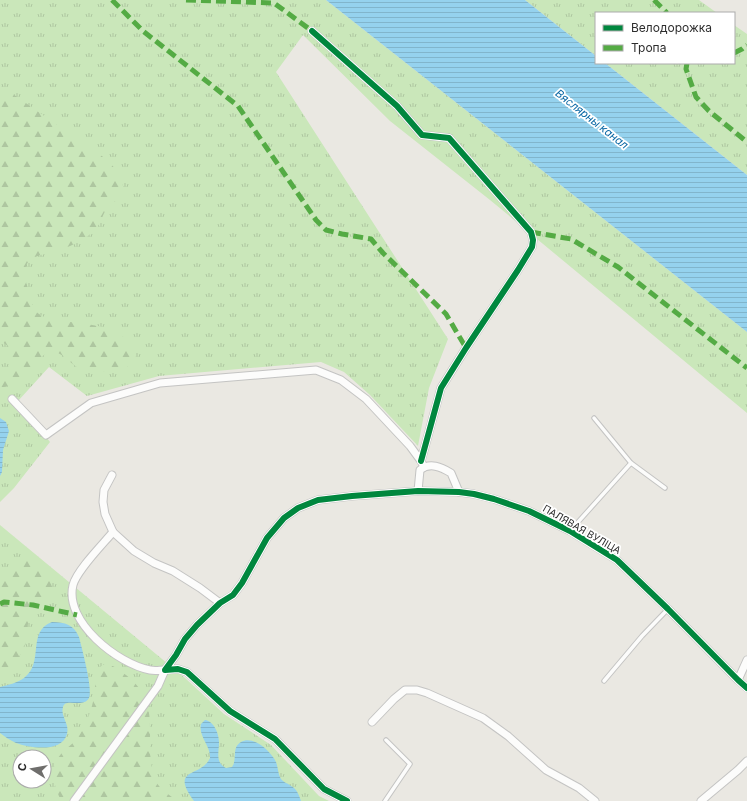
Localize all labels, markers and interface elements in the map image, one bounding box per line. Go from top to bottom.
legend [595,12,735,64]
text: Велодорожка [631,20,712,35]
text: Тропа [631,40,666,55]
water label: Вяслярны канал [553,86,631,152]
street label: ПАЛЯВАЯ ВУЛІЦА [541,502,623,556]
north arrow [12,749,52,789]
text: С [15,762,30,772]

